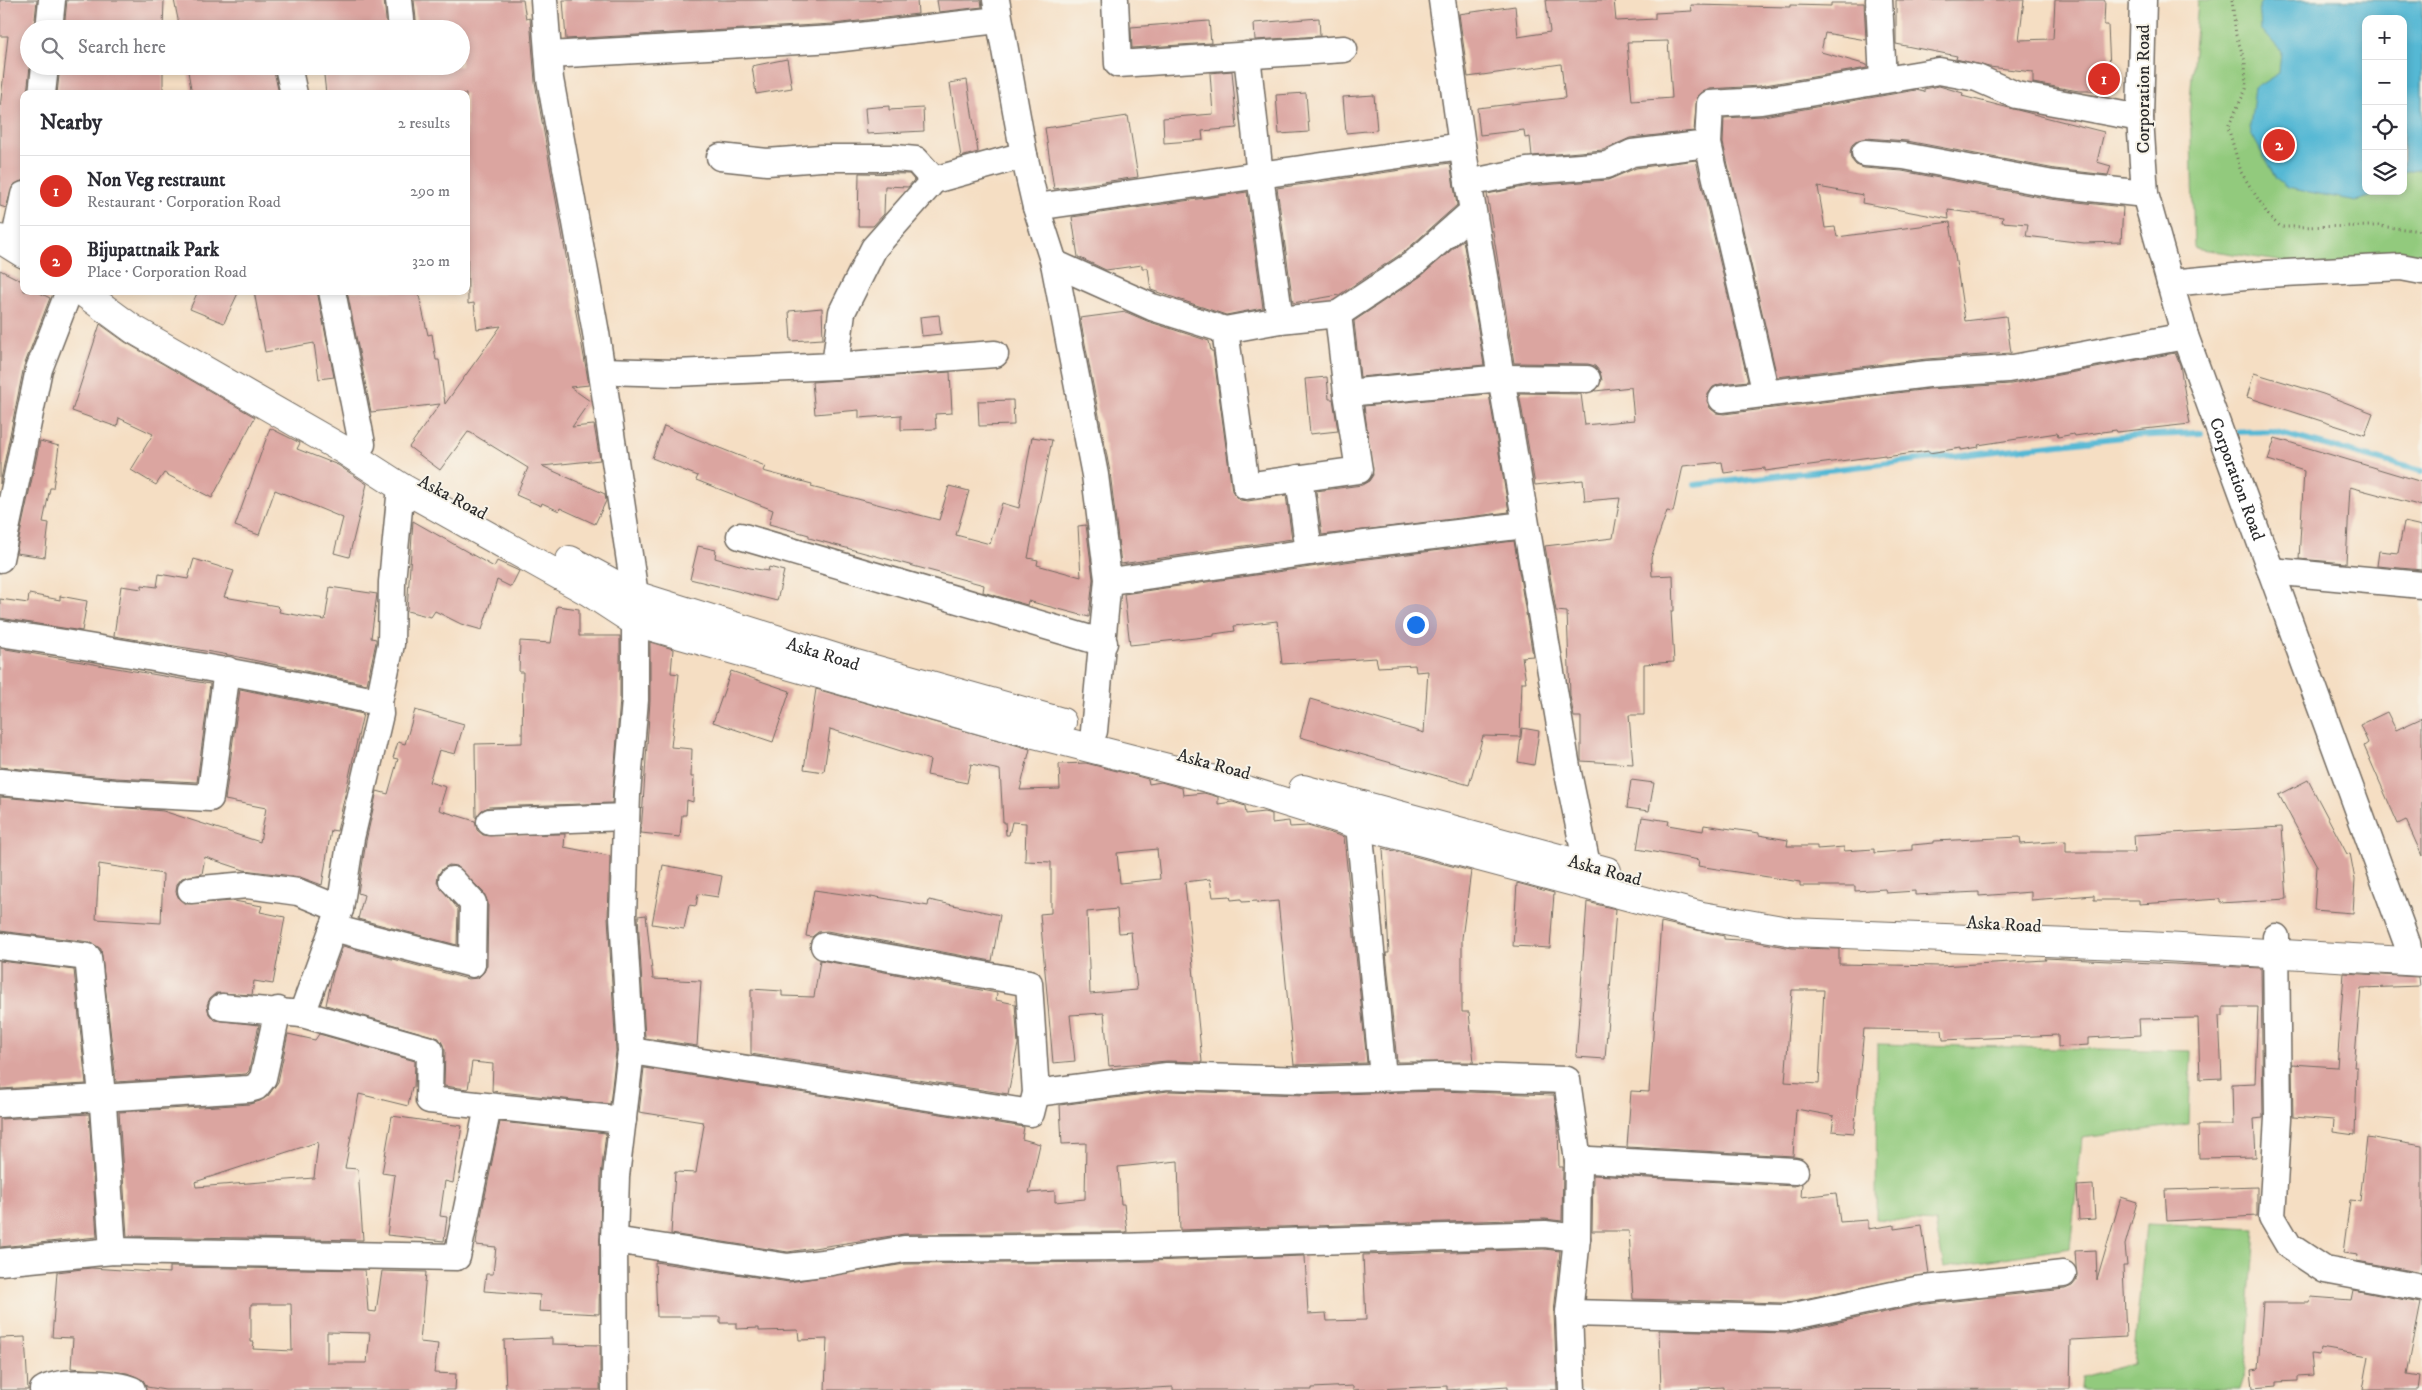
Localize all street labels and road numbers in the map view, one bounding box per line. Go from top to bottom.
street label: Corporation Road [2133,24,2155,154]
street label: Corporation Road [2204,415,2269,544]
street label: Aska Road [414,471,491,525]
street label: Aska Road [784,633,862,676]
street label: Aska Road [1175,745,1253,785]
street label: Aska Road [1566,851,1644,891]
street label: Aska Road [1966,912,2042,938]

